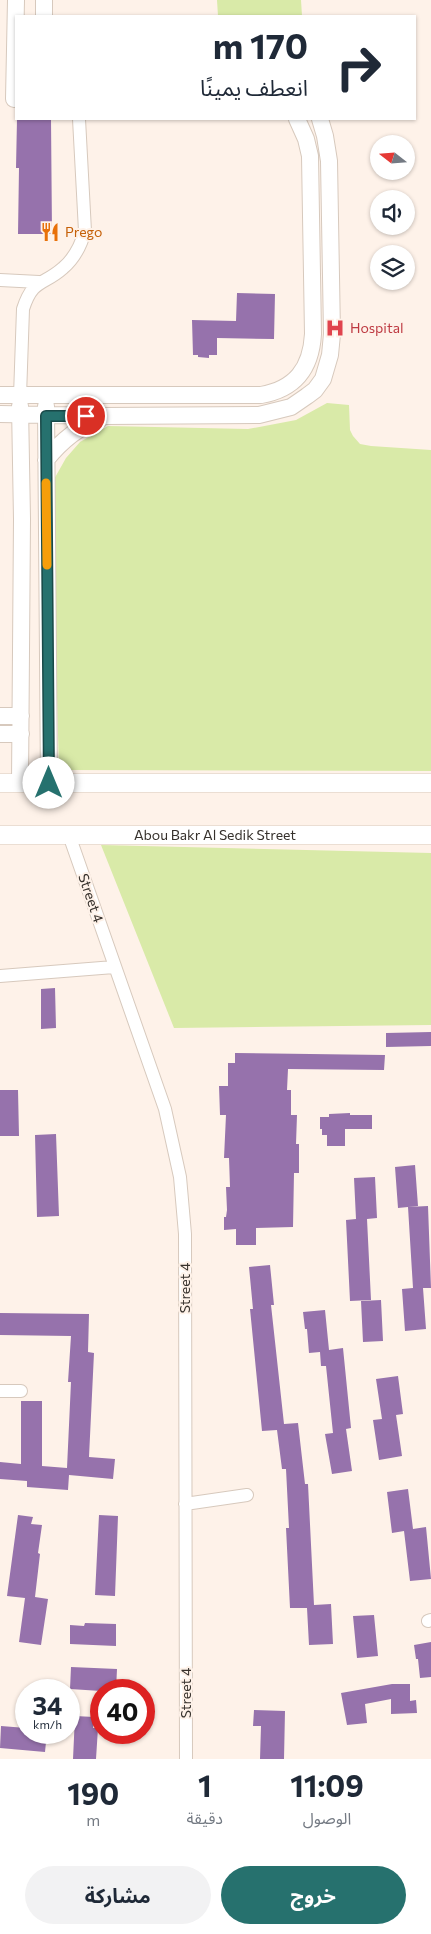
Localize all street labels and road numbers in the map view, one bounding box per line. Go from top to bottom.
street label: Abou Bakr Al Sedik Street [134,826,296,843]
street label: Street 4 [75,871,108,925]
street label: Street 4 [176,1262,193,1313]
street label: Street 4 [177,1667,194,1718]

